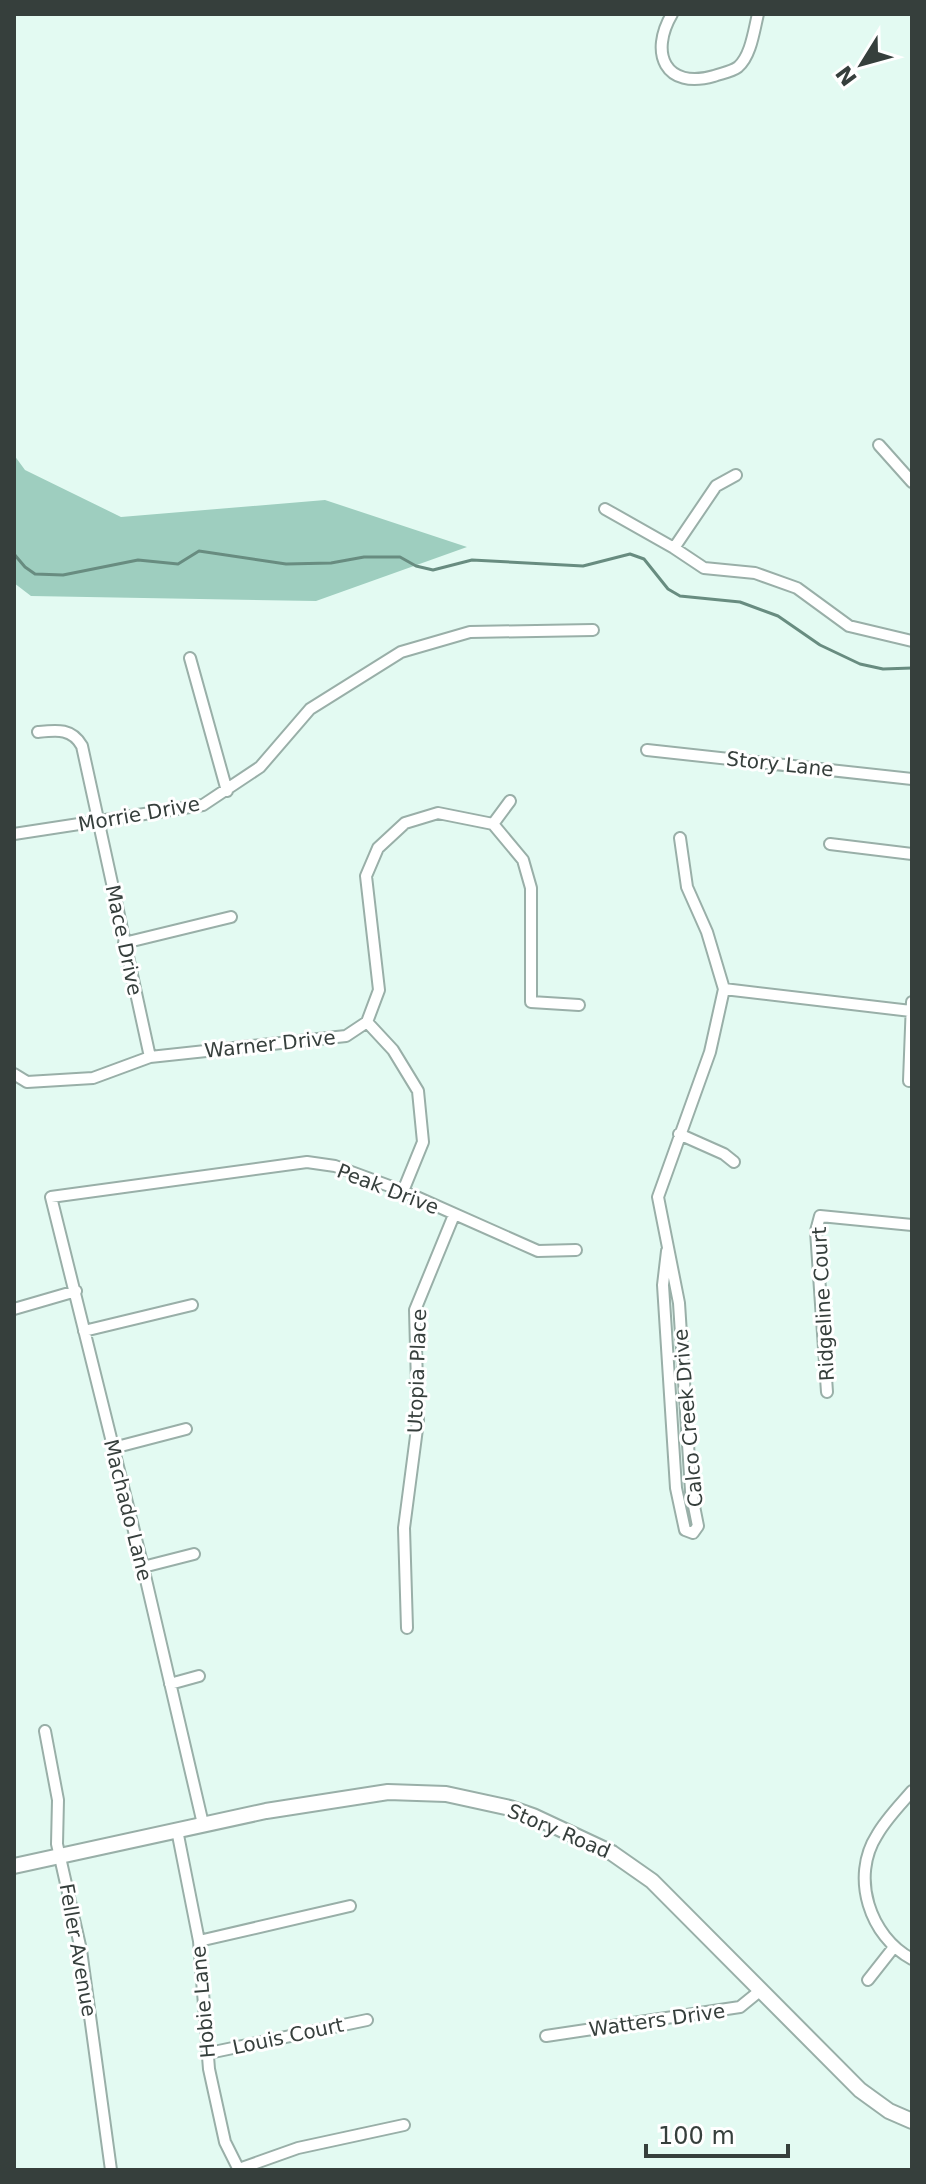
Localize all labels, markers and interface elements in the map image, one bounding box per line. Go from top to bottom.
north arrow [822,24,902,104]
text: N [831,61,862,91]
street label: Story Lane [725,746,835,782]
street label: Morrie Drive [76,791,202,837]
street label: Mace Drive [101,882,147,998]
street label: Warner Drive [203,1025,337,1063]
street label: Peak Drive [334,1159,442,1219]
street label: Ridgeline Court [807,1226,839,1382]
street label: Utopia Place [403,1308,431,1434]
street label: Calco Creek Drive [668,1328,708,1508]
street label: Machado Lane [99,1437,157,1583]
street label: Story Road [504,1799,614,1863]
street label: Feller Avenue [54,1881,102,2019]
street label: Hobie Lane [186,1945,220,2059]
street label: Watters Drive [587,1999,727,2041]
street label: Louis Court [230,2012,346,2059]
scale bar [646,2108,788,2158]
text: 100 m [658,2122,735,2150]

